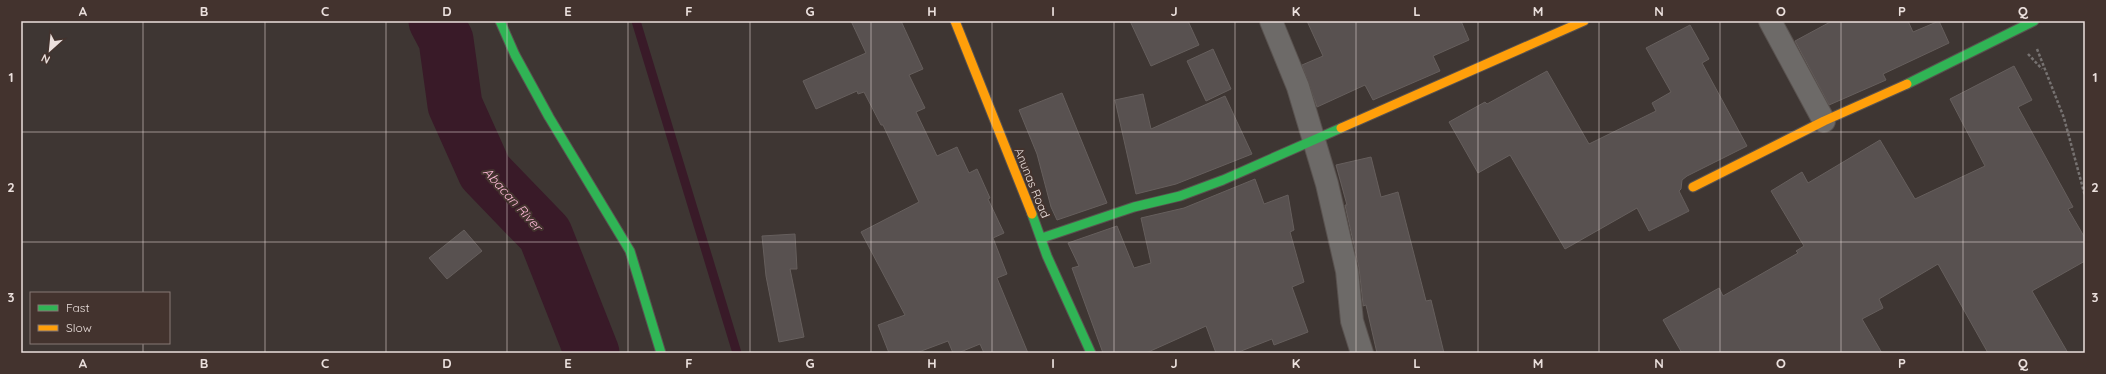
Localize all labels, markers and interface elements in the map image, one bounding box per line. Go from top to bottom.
text: A [79,3,88,19]
text: B [200,3,208,19]
text: C [321,3,329,19]
text: D [442,3,452,19]
text: E [564,3,572,19]
text: F [685,3,693,19]
text: G [805,3,815,19]
text: H [927,3,937,19]
text: I [1051,3,1055,19]
text: J [1170,3,1178,19]
text: K [1292,3,1301,19]
text: L [1413,3,1421,19]
text: M [1533,3,1543,19]
text: N [1654,3,1664,19]
text: O [1776,3,1786,19]
text: P [1898,3,1906,19]
text: Q [2018,3,2029,19]
north arrow [30,30,70,70]
text: N [39,51,52,67]
text: 1 [8,69,14,85]
text: 1 [2092,69,2098,85]
street label: Anunas Road [1012,146,1053,220]
water label: Abacan River [480,164,547,236]
text: 2 [7,179,15,195]
text: 2 [2091,179,2099,195]
text: 3 [8,289,15,305]
text: 3 [2092,289,2099,305]
legend [30,292,170,344]
text: Fast [66,300,90,315]
text: Slow [66,320,92,335]
text: A [79,355,88,371]
text: B [200,355,208,371]
text: C [321,355,329,371]
text: D [442,355,452,371]
text: E [564,355,572,371]
text: F [685,355,693,371]
text: G [805,355,815,371]
text: H [927,355,937,371]
text: I [1051,355,1055,371]
text: J [1170,355,1178,371]
text: K [1292,355,1301,371]
text: L [1413,355,1421,371]
text: M [1533,355,1543,371]
text: N [1654,355,1664,371]
text: O [1776,355,1786,371]
text: P [1898,355,1906,371]
text: Q [2018,355,2029,371]

